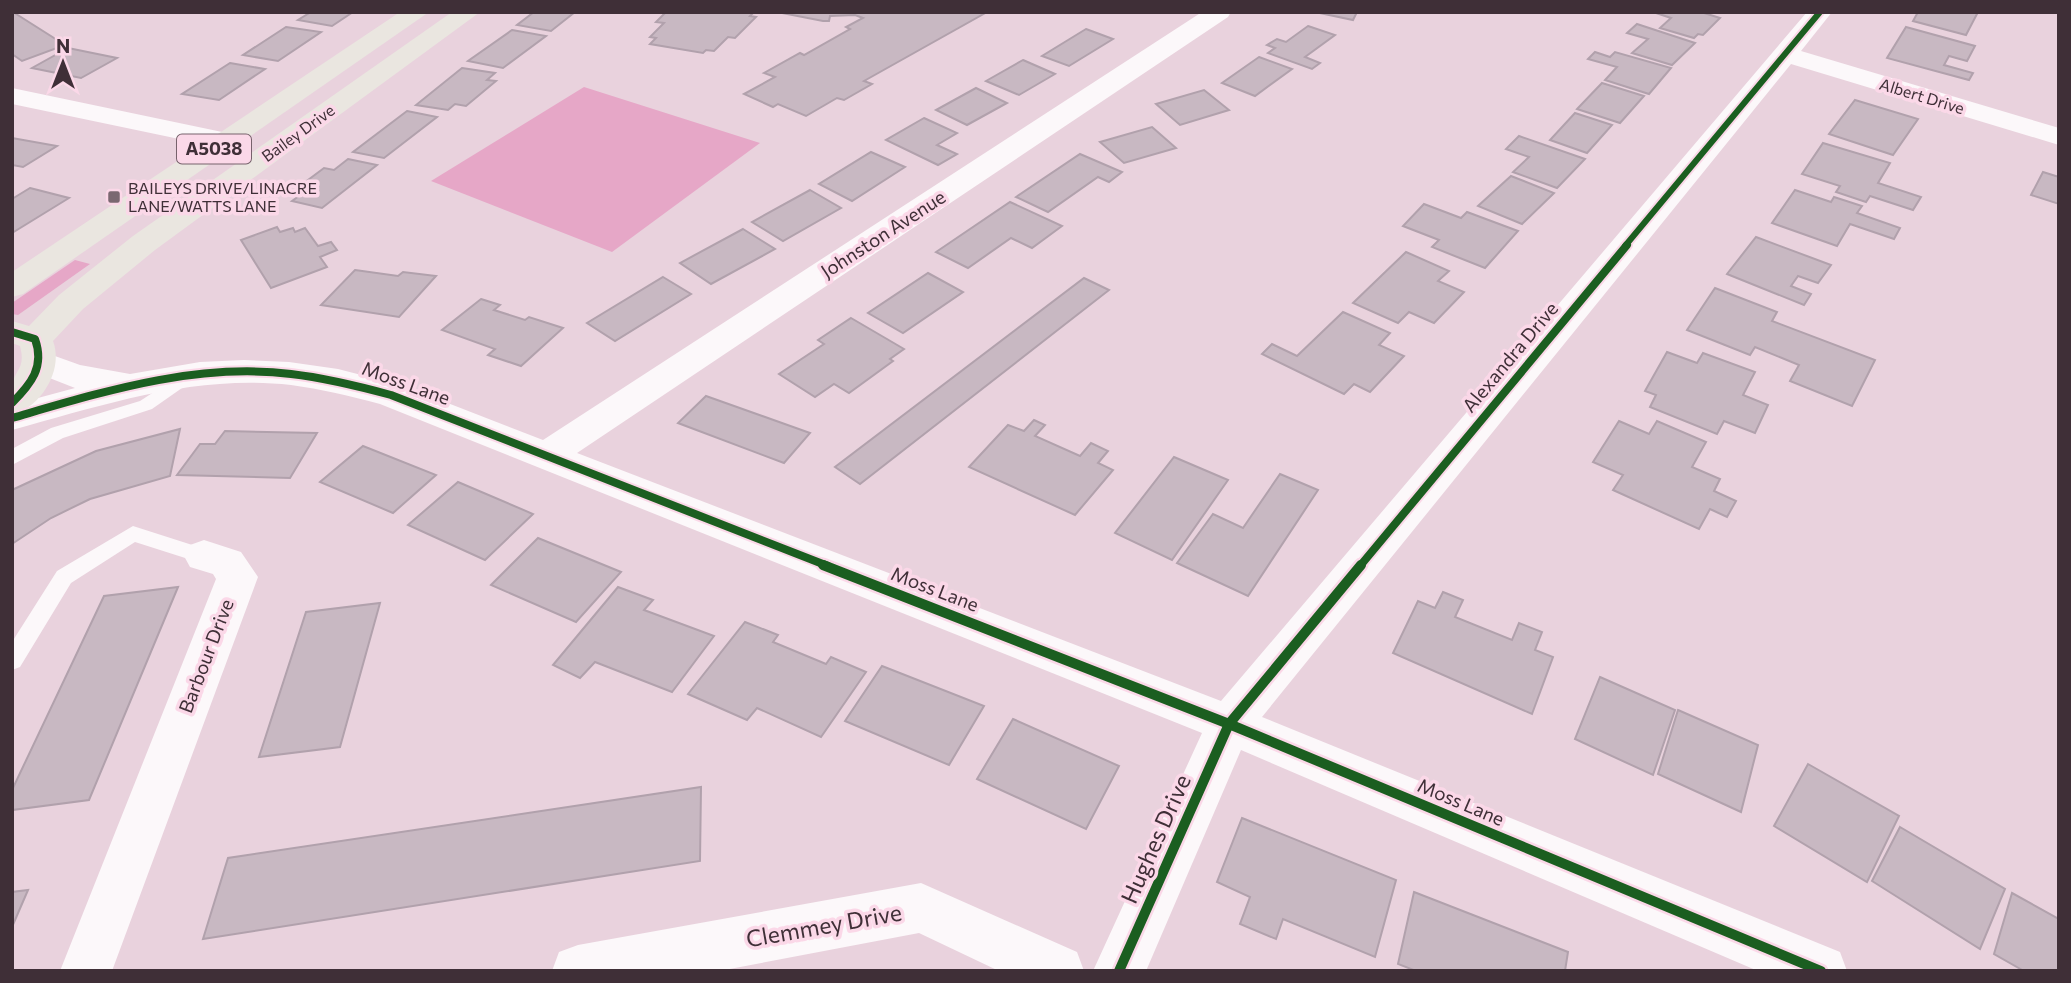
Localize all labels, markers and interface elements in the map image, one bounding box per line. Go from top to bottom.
north arrow [28,28,98,98]
text: N [56,34,70,57]
street label: Albert Drive [1877,74,1967,117]
street label: Bailey Drive [258,100,338,165]
road number: A5038 [177,134,251,164]
place label: BAILEYS DRIVE/LINACRE LANE/WATTS LANE [128,178,317,215]
street label: Johnston Avenue [816,185,949,282]
marker: BAILEYS DRIVE/LINACRE LANE/WATTS LANE [106,189,122,205]
street label: Alexandra Drive [1457,297,1562,416]
street label: Moss Lane [359,356,453,409]
street label: Moss Lane [888,561,982,616]
street label: Barbour Drive [173,596,238,716]
street label: Hughes Drive [1114,770,1196,907]
street label: Moss Lane [1414,773,1508,830]
street label: Clemmey Drive [744,898,904,952]

